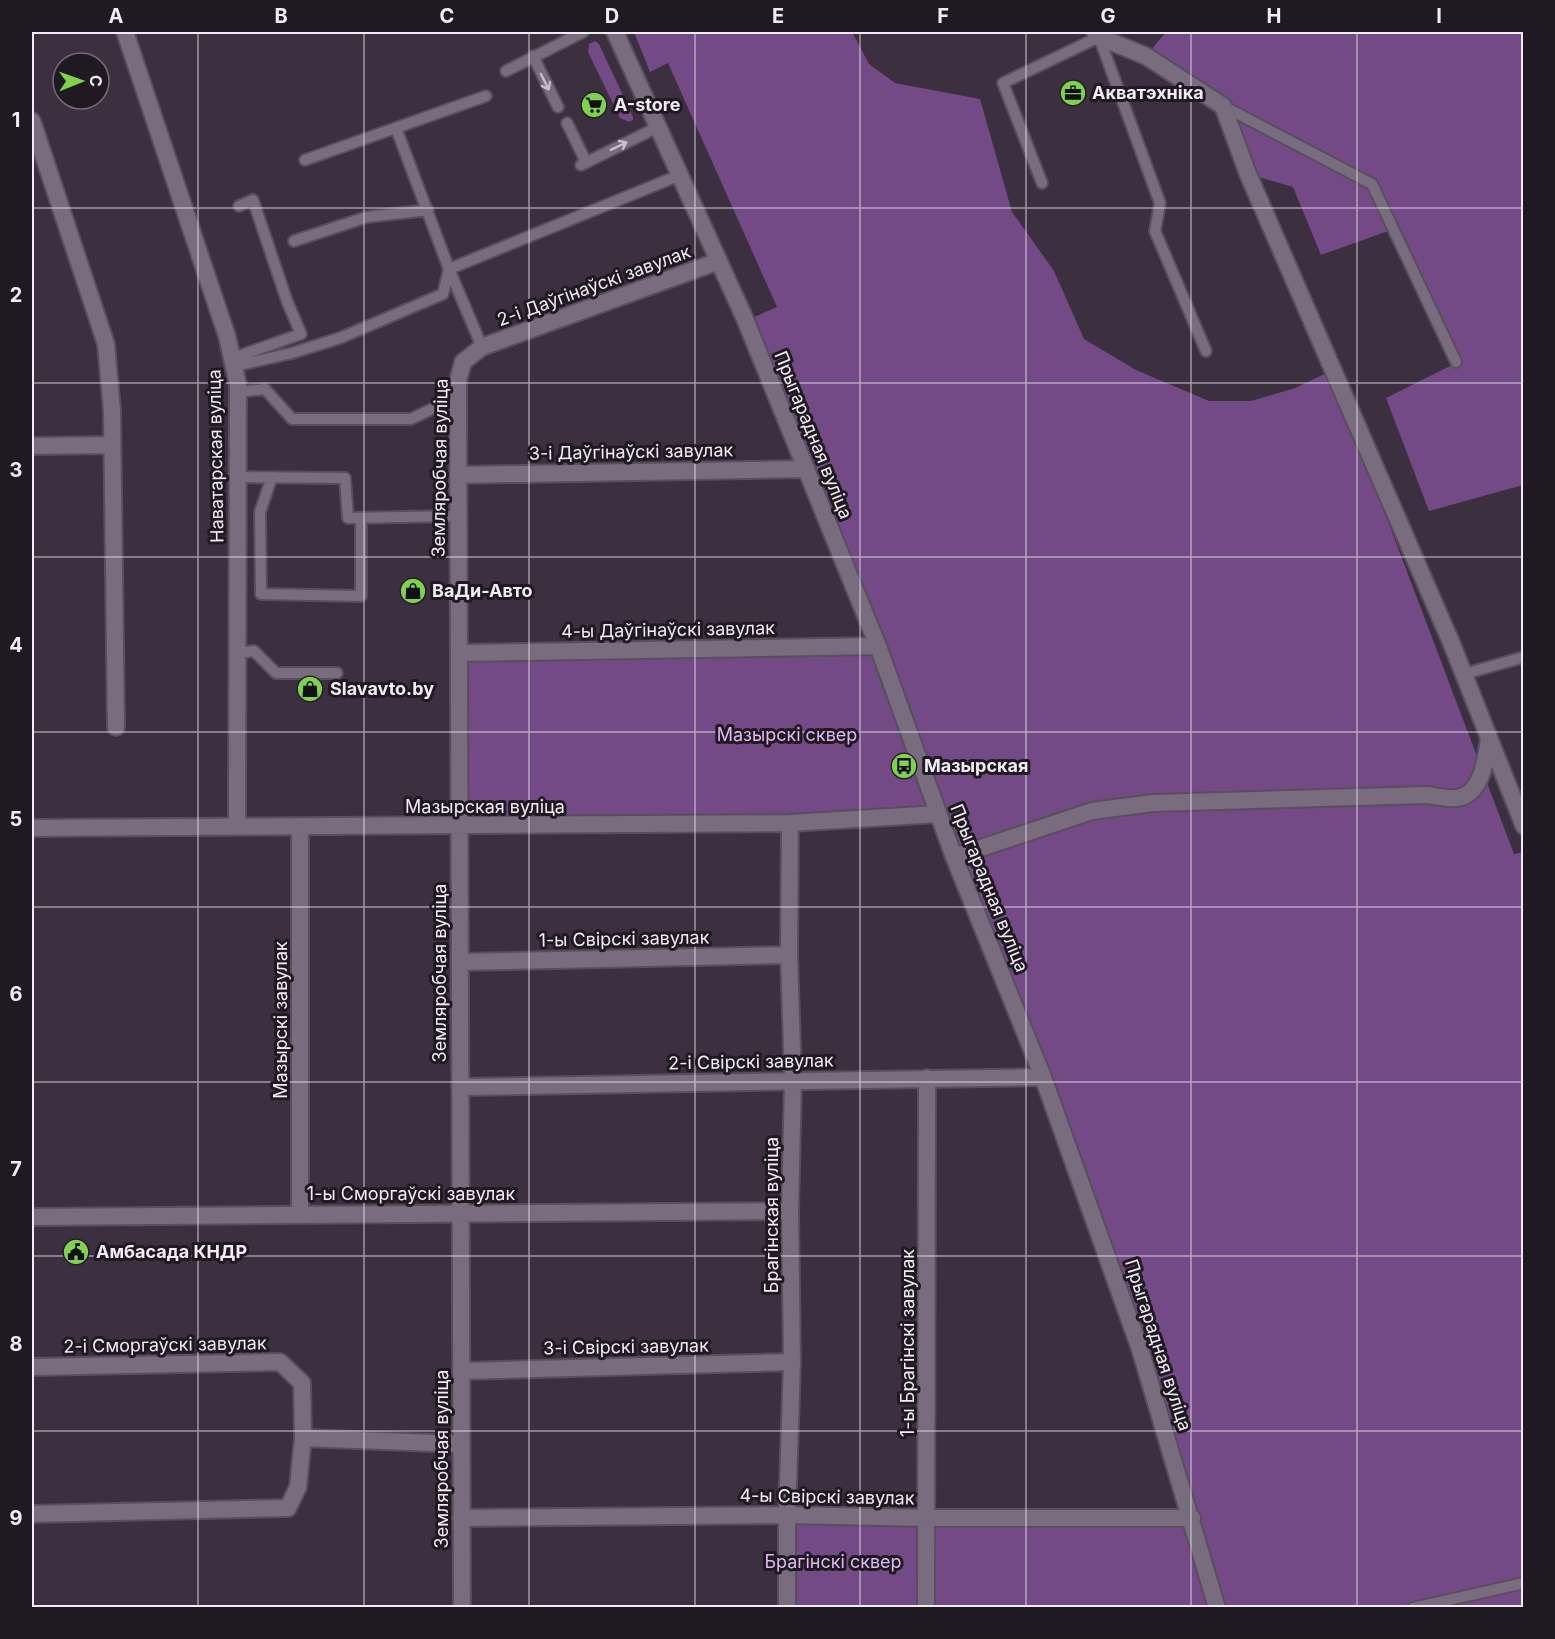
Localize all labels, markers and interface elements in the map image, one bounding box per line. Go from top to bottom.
text: A [109,4,124,28]
text: B [274,4,288,28]
text: C [440,4,454,28]
text: D [605,4,619,28]
text: E [772,4,784,28]
text: F [937,4,949,28]
text: G [1100,4,1116,28]
text: H [1267,4,1281,28]
text: I [1436,4,1442,28]
north arrow [51,51,111,111]
one-way arrow [540,72,552,90]
text: С [86,75,106,87]
office icon: Акватэхніка [1058,78,1088,108]
place label: Акватэхніка [1092,82,1204,103]
supermarket icon: А-store [579,90,609,120]
place label: А-store [614,94,681,115]
text: 1 [12,108,20,132]
one-way arrow [610,139,628,151]
street label: 2-і Даўгінаўскі завулак [494,241,694,330]
text: 2 [10,283,22,307]
street label: Прыгарадная вуліца [770,348,857,522]
street label: Наватарская вуліца [203,369,228,543]
street label: Земляробчая вуліца [427,378,452,558]
street label: 3-і Даўгінаўскі завулак [529,439,734,464]
text: 3 [10,458,22,482]
shop icon: ВаДи-Авто [398,576,428,606]
place label: ВаДи-Авто [432,580,533,601]
street label: 4-ы Даўгінаўскі завулак [561,617,775,642]
text: 4 [9,633,23,657]
shop icon: Slavavto.by [295,674,325,704]
place label: Slavavto.by [330,678,434,699]
park label: Мазырскі сквер [717,724,857,745]
bus stop icon: Мазырская [889,751,919,781]
place label: Мазырская [924,755,1028,776]
street label: Мазырская вуліца [405,796,565,817]
street label: Прыгарадная вуліца [946,801,1033,975]
text: 5 [10,807,22,831]
street label: Земляробчая вуліца [429,884,450,1062]
street label: 1-ы Свірскі завулак [538,927,710,950]
street label: Мазырскі завулак [270,941,291,1099]
text: 6 [10,982,23,1006]
street label: 2-і Свірскі завулак [668,1050,834,1073]
street label: Брагінская вуліца [761,1137,782,1293]
text: 7 [10,1157,22,1181]
street label: 1-ы Сморгаўскі завулак [307,1183,515,1204]
public building icon: Амбасада КНДР [61,1237,91,1267]
place label: Амбасада КНДР [96,1241,247,1262]
street label: 1-ы Брагінскі завулак [897,1249,918,1437]
street label: Прыгарадная вуліца [1121,1256,1196,1433]
text: 8 [9,1332,23,1356]
street label: 2-і Сморгаўскі завулак [63,1332,267,1357]
street label: 3-і Свірскі завулак [543,1335,709,1358]
street label: Земляробчая вуліца [431,1370,452,1548]
street label: 4-ы Свірскі завулак [739,1484,915,1509]
text: 9 [10,1506,23,1530]
park label: Брагінскі сквер [764,1551,902,1572]

